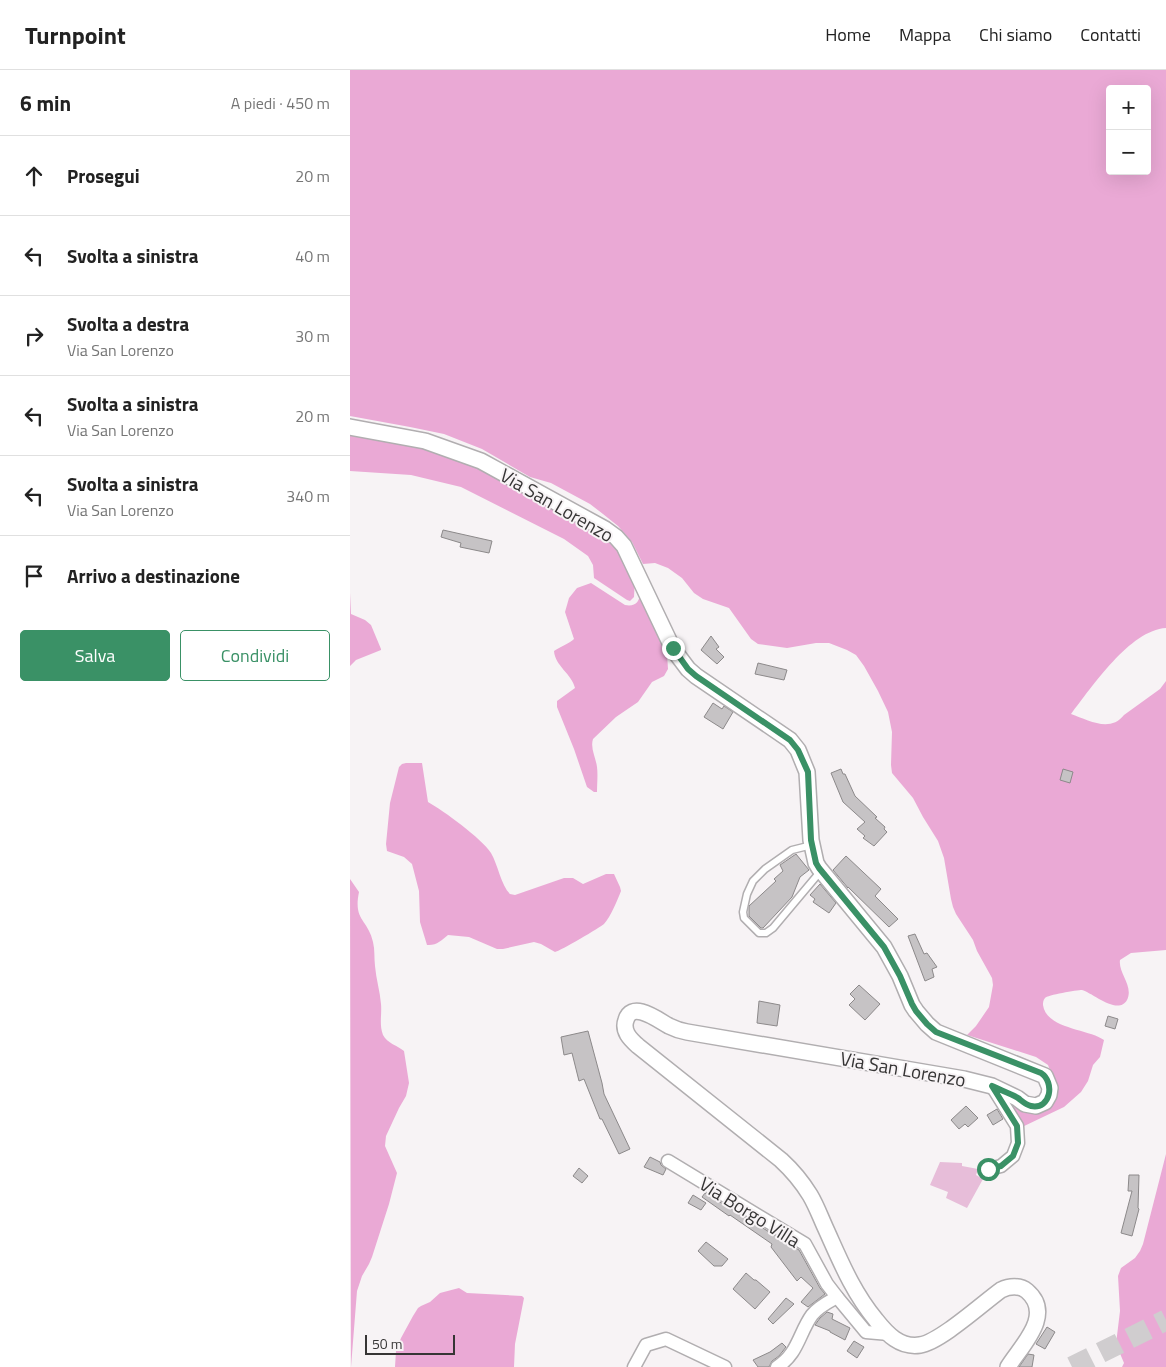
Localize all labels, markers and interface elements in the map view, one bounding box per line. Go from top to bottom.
text: Turnpoint [25,17,126,53]
text: Home [825,21,871,48]
text: Mappa [899,21,951,48]
text: Chi siamo [979,21,1052,48]
text: Contatti [1080,21,1141,48]
map controls [1106,85,1151,175]
button: + [1106,85,1151,130]
text: 6 min [20,87,71,119]
text: A piedi · 450 m [231,91,330,115]
button: − [1106,130,1151,175]
text: Prosegui [67,161,140,190]
icon: ahead [20,162,48,190]
text: 20 m [295,164,330,188]
text: Svolta a sinistra [67,241,198,270]
icon: left [20,242,48,270]
text: 40 m [295,244,330,268]
text: Svolta a destra [67,309,189,338]
icon: right [20,322,48,350]
text: 30 m [295,324,330,348]
text: Via San Lorenzo [67,338,174,362]
text: Svolta a sinistra [67,389,198,418]
icon: left [20,402,48,430]
text: 20 m [295,404,330,428]
text: Via San Lorenzo [67,418,174,442]
street label: Via San Lorenzo [495,460,619,549]
text: Svolta a sinistra [67,469,198,498]
icon: left [20,482,48,510]
text: 340 m [286,484,330,508]
text: Via San Lorenzo [67,498,174,522]
text: Arrivo a destinazione [67,561,240,590]
icon: arrive [20,562,48,590]
button: Salva [20,630,170,681]
button: Condividi [180,630,330,681]
route end [662,637,685,660]
street label: Via San Lorenzo [838,1043,968,1094]
route start [977,1158,1000,1181]
street label: Via Borgo Villa [694,1169,807,1254]
scale bar [365,1332,455,1355]
text: 50 m [372,1333,402,1354]

